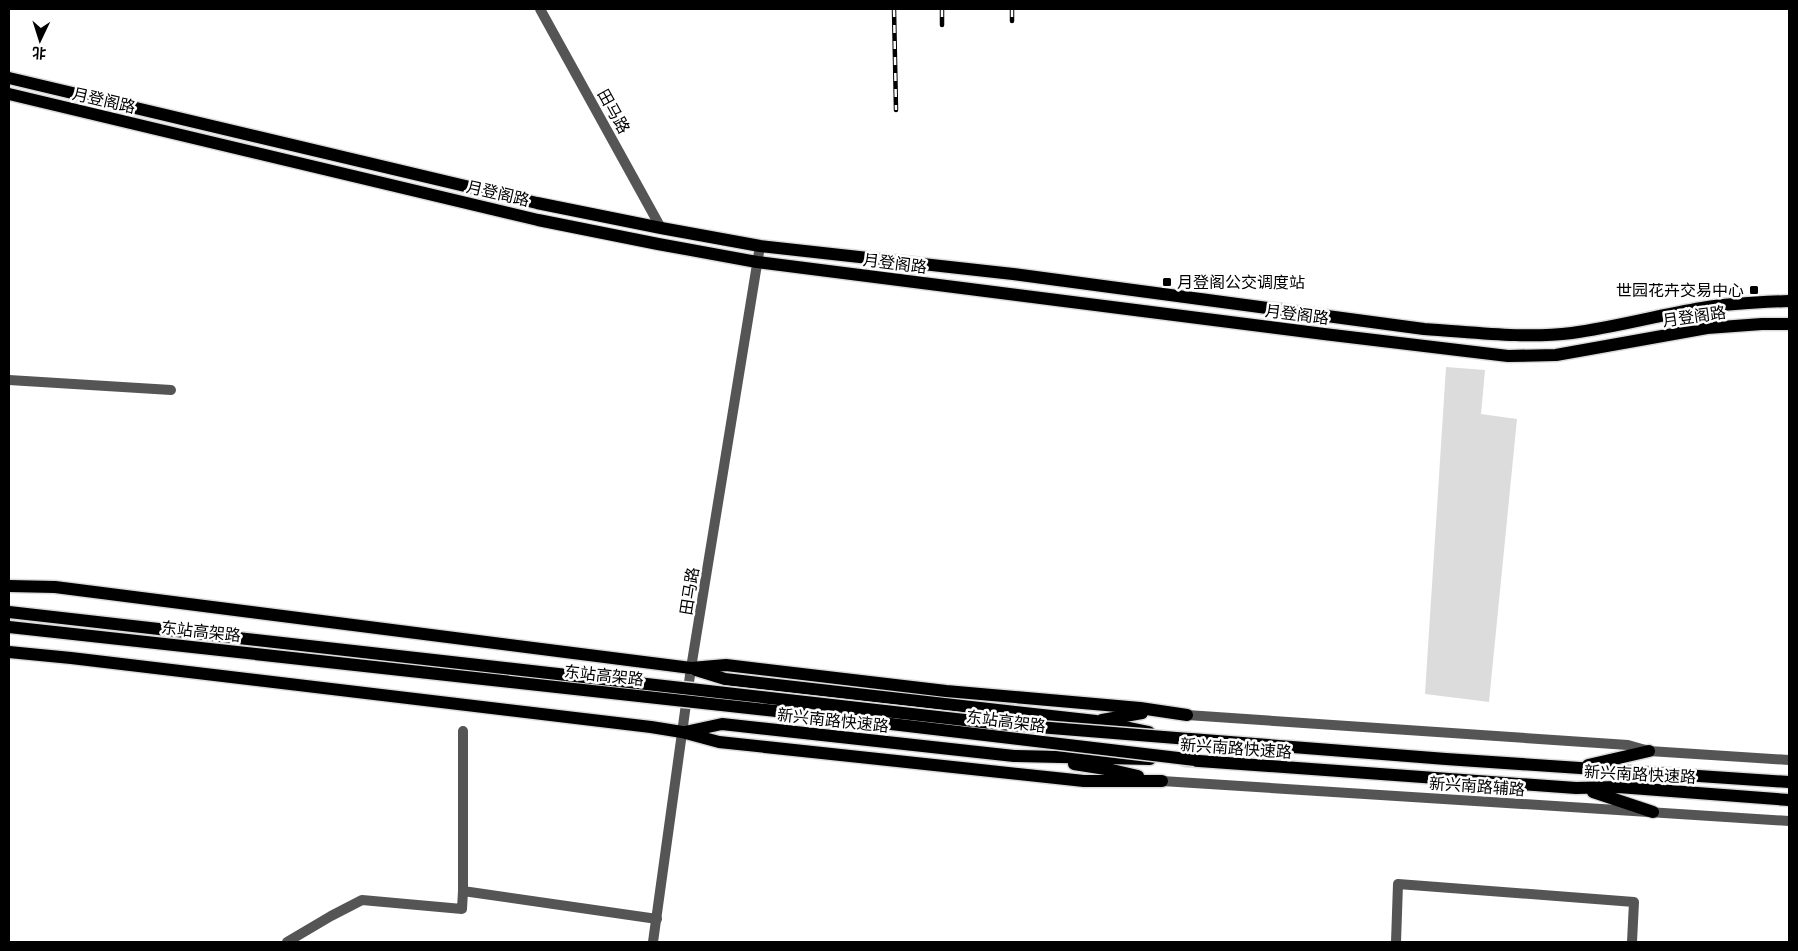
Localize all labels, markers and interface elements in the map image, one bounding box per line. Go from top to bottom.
north arrow [15,15,65,65]
text: 北 [31,44,47,62]
street label: 月登阁路 [71,83,137,117]
street label: 田马路 [594,85,634,137]
street label: 月登阁路 [465,176,531,210]
street label: 月登阁路 [862,249,928,277]
place label: 月登阁公交调度站 [1177,272,1305,292]
marker: 月登阁公交调度站 [1161,276,1173,288]
place label: 世园花卉交易中心 [1616,280,1744,300]
marker: 世园花卉交易中心 [1748,284,1760,296]
street label: 月登阁路 [1264,300,1330,328]
street label: 月登阁路 [1661,302,1727,330]
street label: 田马路 [675,566,703,616]
street label: 东站高架路 [160,617,242,645]
street label: 东站高架路 [563,661,645,689]
street label: 新兴南路快速路 [776,704,890,736]
street label: 东站高架路 [965,706,1047,736]
street label: 新兴南路快速路 [1179,734,1293,762]
street label: 新兴南路快速路 [1584,761,1696,787]
street label: 新兴南路辅路 [1428,773,1526,799]

